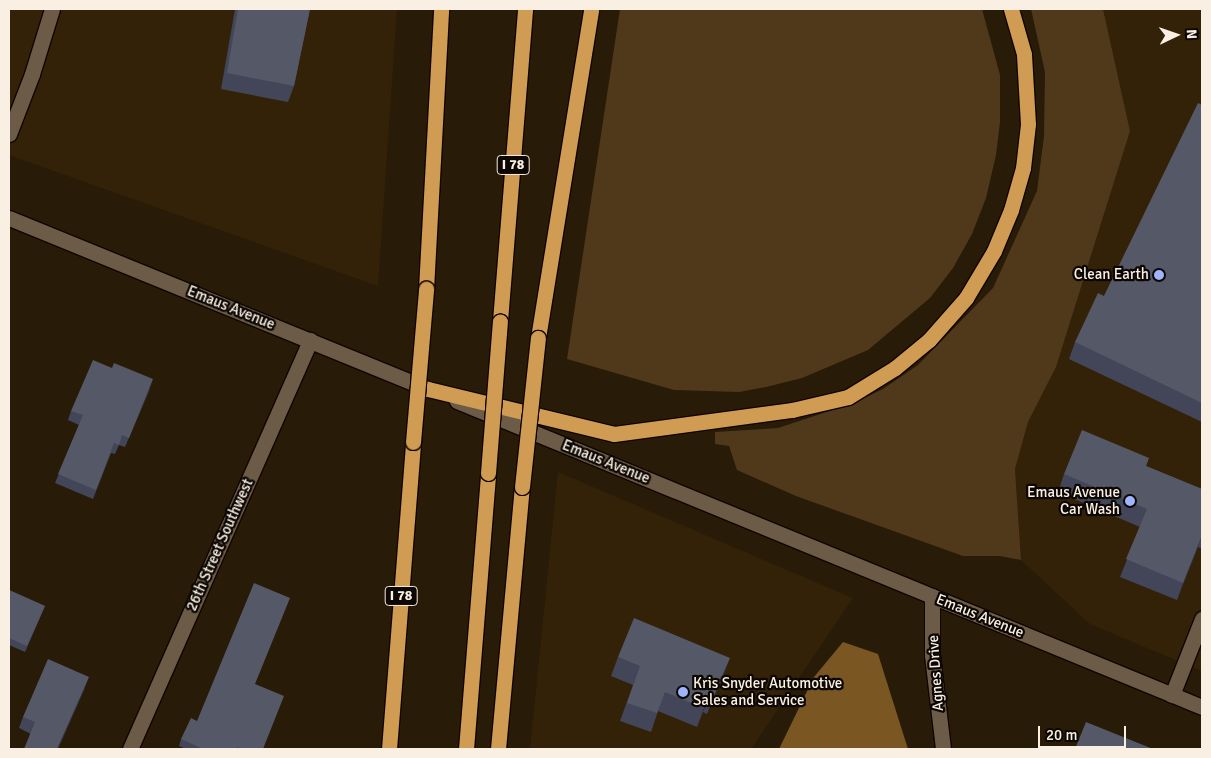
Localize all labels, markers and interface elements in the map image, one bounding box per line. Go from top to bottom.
north arrow [1151,10,1201,60]
text: N [1183,29,1200,40]
road number: I 78 [496,154,530,176]
place label: Clean Earth [1074,266,1149,284]
marker: Clean Earth [1153,269,1165,281]
street label: Emaus Avenue [184,282,278,334]
street label: Emaus Avenue [559,436,653,488]
street label: 26th Street Southwest [183,476,257,614]
place label: Emaus Avenue Car Wash [1027,483,1120,518]
marker: Emaus Avenue Car Wash [1124,495,1136,507]
road number: I 78 [384,584,418,608]
street label: Emaus Avenue [933,590,1027,642]
street label: Agnes Drive [924,634,948,712]
place label: Kris Snyder Automotive Sales and Service [693,674,842,709]
marker: Kris Snyder Automotive Sales and Service [677,686,689,698]
scale bar [1041,716,1128,748]
text: 20 m [1046,726,1077,744]

